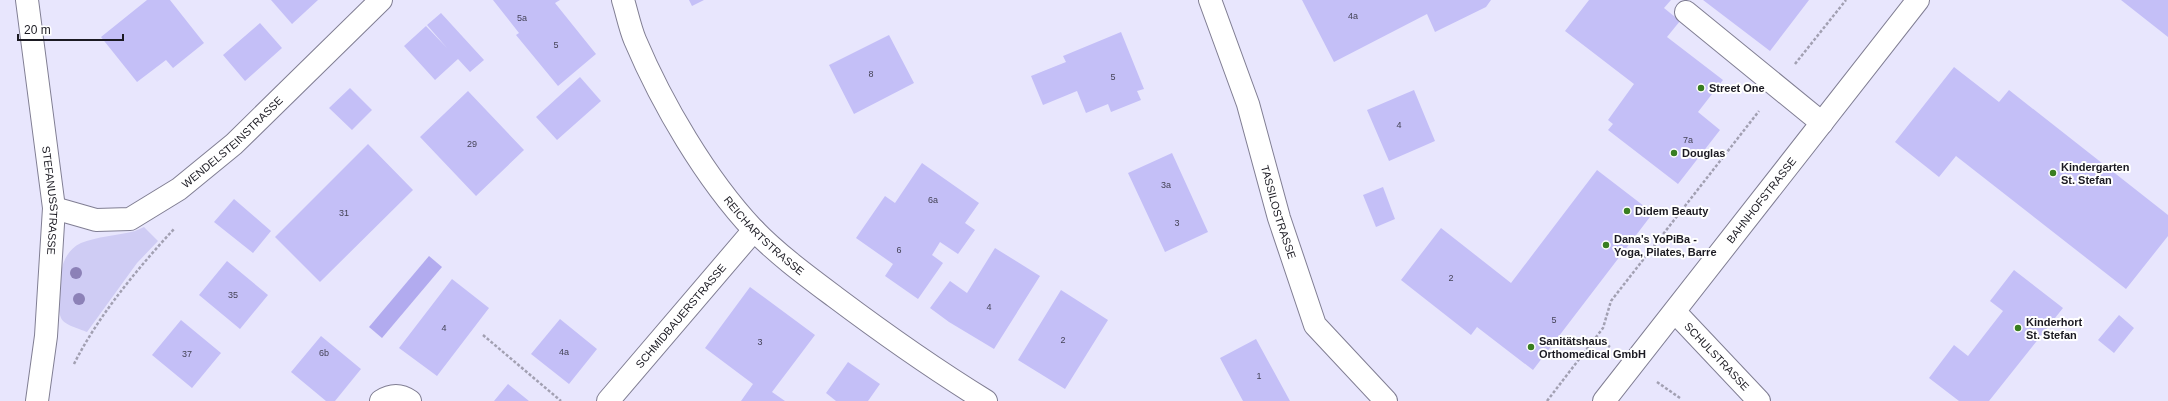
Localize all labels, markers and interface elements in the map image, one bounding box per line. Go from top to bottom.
house number: 4a [1348,11,1358,21]
house number: 5a [517,13,527,23]
scale bar [18,16,123,42]
text: 20 m [24,23,51,37]
house number: 5 [553,40,559,50]
house number: 8 [868,69,874,79]
house number: 5 [1110,72,1116,82]
place label: Street One [1709,82,1765,94]
marker: Street One [1696,83,1706,93]
street label: WENDELSTEINSTRASSE [179,94,285,190]
house number: 4 [1396,120,1402,130]
house number: 7a [1683,135,1693,145]
house number: 29 [467,139,477,149]
street label: STEFANUSSTRASSE [40,145,60,255]
place label: Douglas [1682,147,1725,159]
marker: Douglas [1669,148,1679,158]
street label: BAHNHOFSTRASSE [1724,155,1798,245]
place label: Kindergarten St. Stefan [2061,161,2130,186]
street label: TASSILOSTRASSE [1259,164,1298,260]
marker: Kindergarten St. Stefan [2048,168,2058,178]
house number: 3a [1161,180,1171,190]
street label: REICHARTSTRASSE [722,194,806,277]
house number: 6a [928,195,938,205]
place label: Didem Beauty [1635,205,1709,217]
marker: Didem Beauty [1622,206,1632,216]
house number: 31 [339,208,349,218]
house number: 3 [1174,218,1180,228]
place label: Dana's YoPiBa - Yoga, Pilates, Barre [1614,233,1717,258]
marker: Dana's YoPiBa - Yoga, Pilates, Barre [1601,240,1611,250]
house number: 6 [896,245,902,255]
street label: SCHMIDBAUERSTRASSE [633,261,728,370]
house number: 2 [1448,273,1454,283]
house number: 35 [228,290,238,300]
house number: 4 [986,302,992,312]
house number: 5 [1551,315,1557,325]
place label: Kinderhort St. Stefan [2026,316,2083,341]
street label: SCHULSTRASSE [1682,320,1752,393]
house number: 4 [441,323,447,333]
marker: Kinderhort St. Stefan [2013,323,2023,333]
house number: 2 [1060,335,1066,345]
place label: Sanitätshaus Orthomedical GmbH [1539,335,1646,360]
house number: 3 [757,337,763,347]
marker: Sanitätshaus Orthomedical GmbH [1526,342,1536,352]
house number: 4a [559,347,569,357]
house number: 6b [319,348,329,358]
house number: 37 [182,349,192,359]
house number: 1 [1256,371,1262,381]

